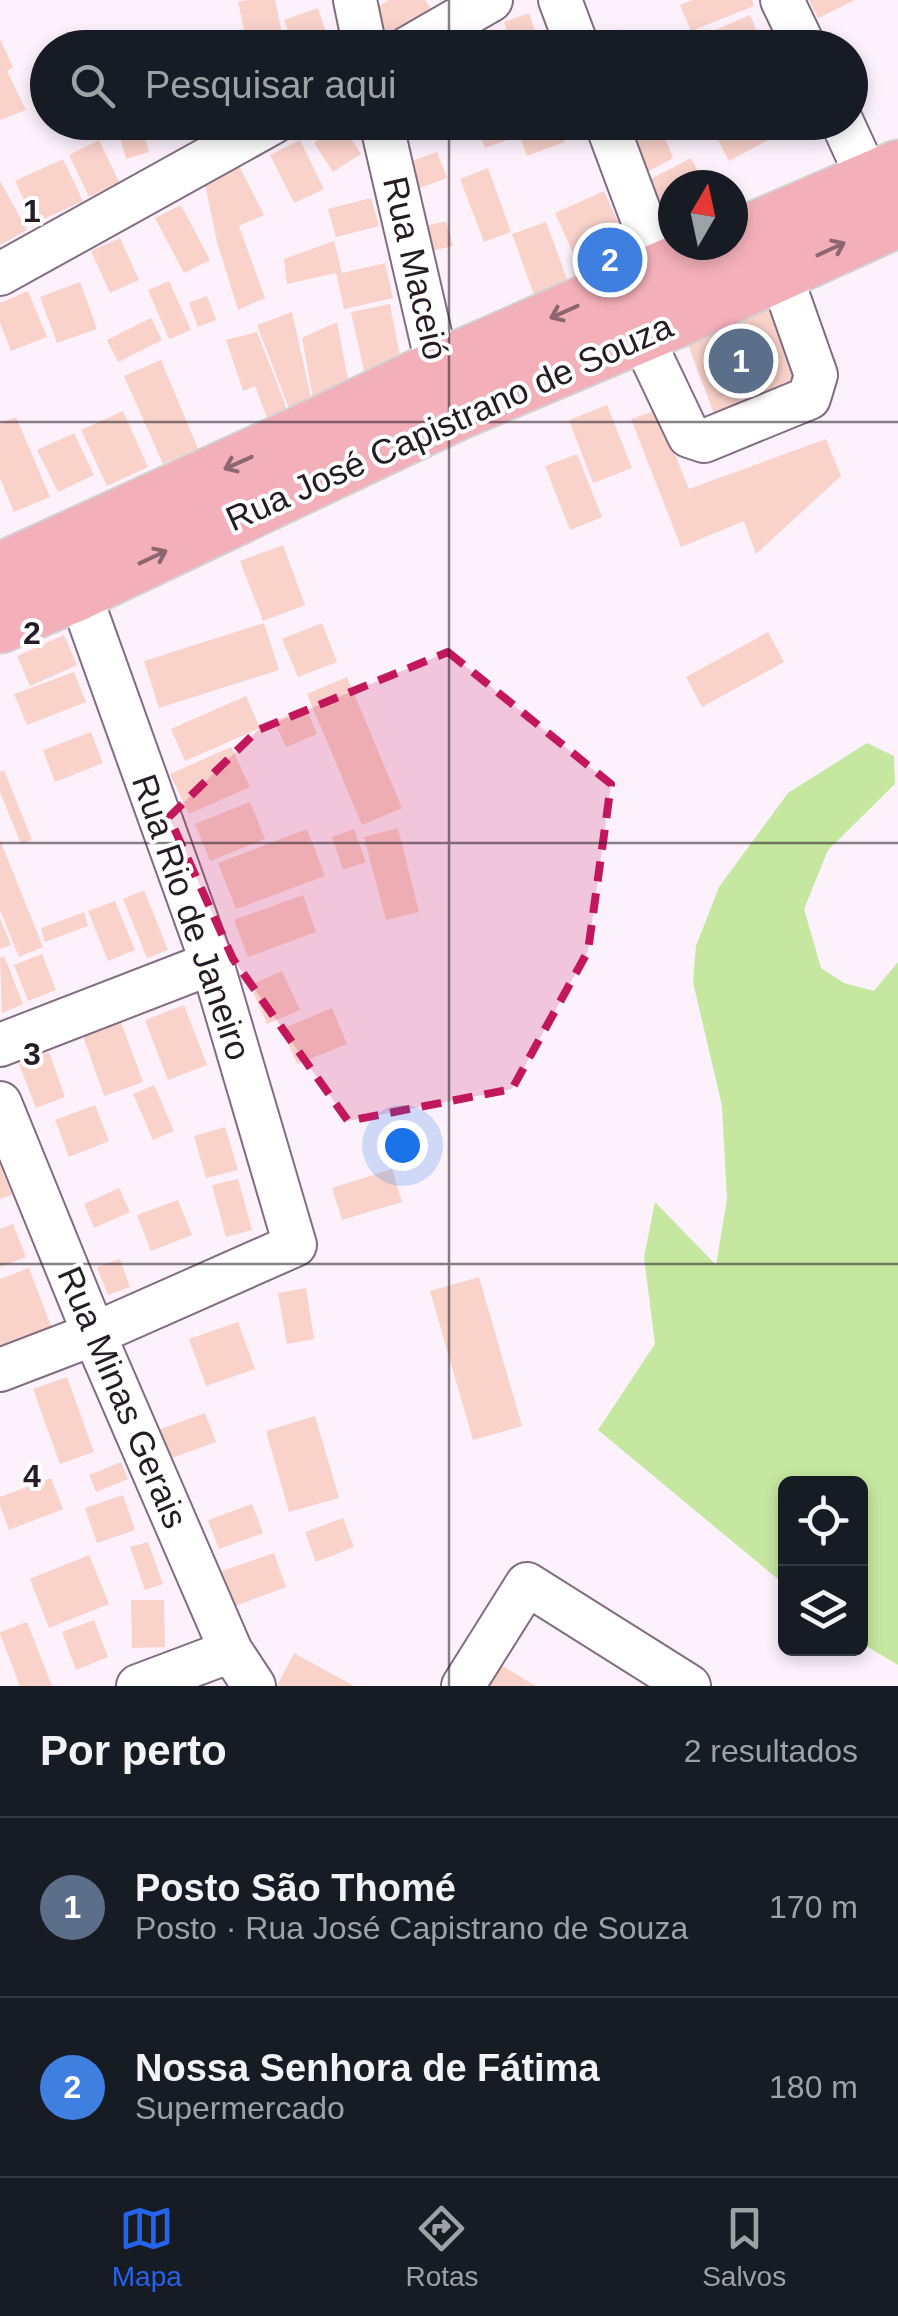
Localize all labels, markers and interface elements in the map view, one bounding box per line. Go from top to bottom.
search box [30,30,868,140]
icon: search [65,58,120,113]
text: Pesquisar aqui [145,64,396,106]
north arrow [658,170,748,260]
street label: Rua Maceió [376,173,456,363]
text: 1 [23,193,41,229]
pin: 2 [578,222,642,298]
one-way arrow [816,239,846,257]
one-way arrow [549,304,580,322]
street label: Rua José Capistrano de Souza [220,305,679,538]
pin: 1 [708,324,774,398]
one-way arrow [223,455,254,473]
one-way arrow [137,547,167,566]
text: 2 [23,615,41,651]
street label: Rua Rio de Janeiro [125,769,259,1065]
text: 3 [23,1036,41,1072]
your location [377,1120,428,1171]
street label: Rua Minas Gerais [50,1260,196,1534]
text: 4 [23,1458,41,1494]
map controls [778,1476,868,1656]
button: locate [778,1476,868,1566]
button: layers [778,1566,868,1656]
text: Por perto [40,1727,227,1774]
text: 2 resultados [684,1733,858,1769]
text: Posto São Thomé [135,1867,456,1909]
text: 1 [64,1889,81,1925]
text: 170 m [769,1889,858,1925]
text: Posto · Rua José Capistrano de Souza [135,1910,688,1946]
text: Nossa Senhora de Fátima [135,2047,600,2089]
text: 2 [64,2069,81,2105]
text: 180 m [769,2069,858,2105]
text: Supermercado [135,2090,345,2126]
tab: Mapa [112,2201,182,2293]
tab: Rotas [405,2201,479,2293]
tab: Salvos [702,2201,786,2293]

